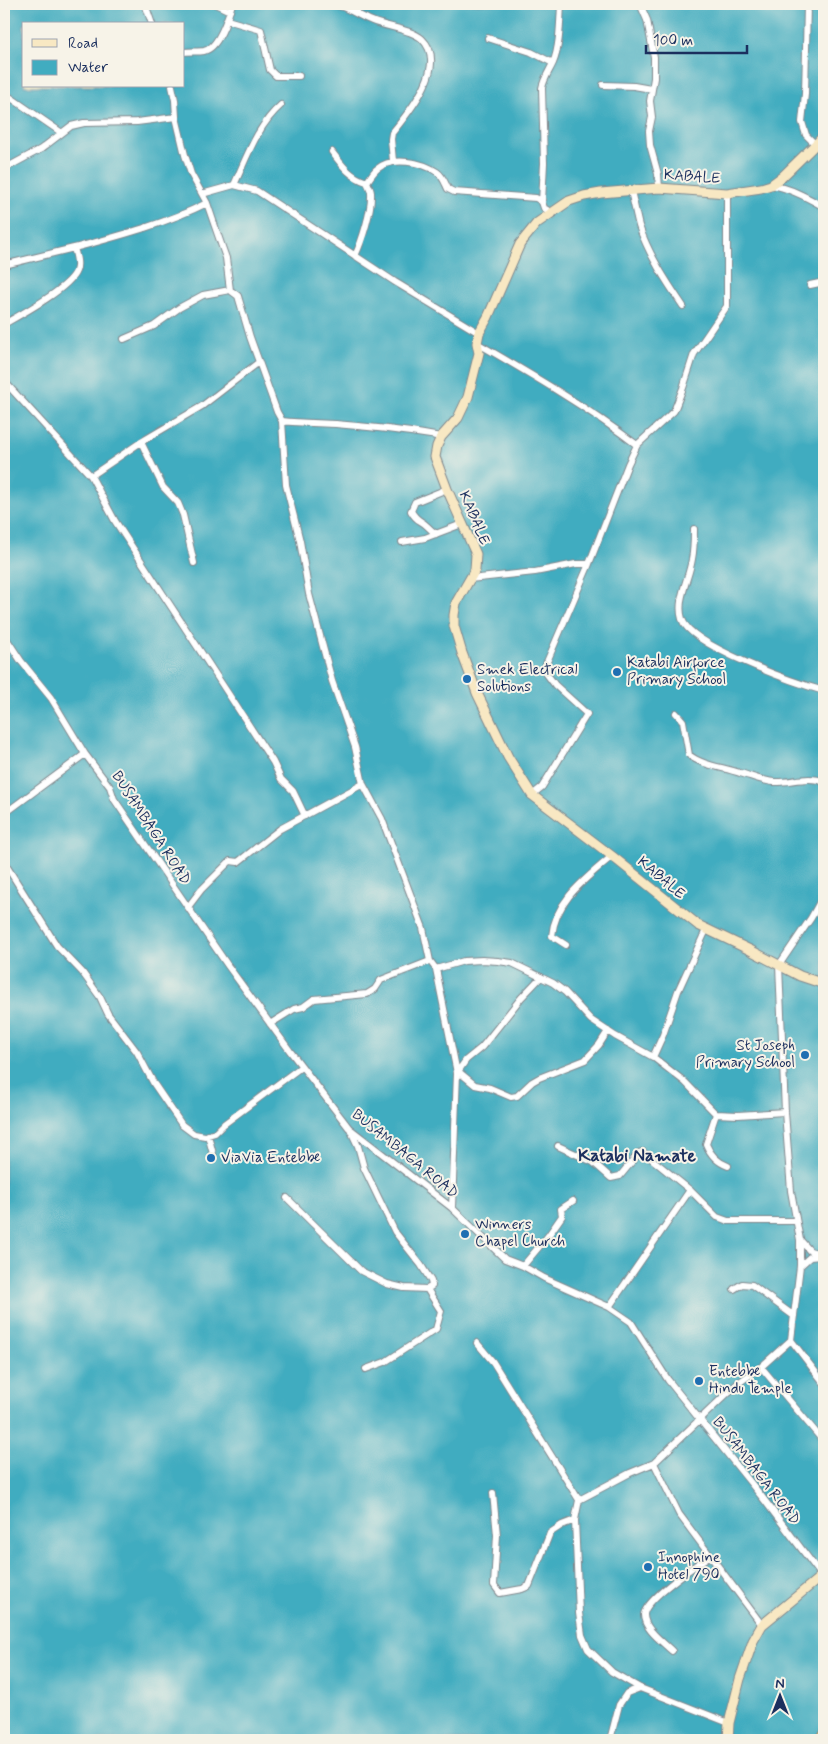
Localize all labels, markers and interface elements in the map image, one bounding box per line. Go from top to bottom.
legend [22,22,185,88]
scale bar [646,22,747,54]
text: 100 m [653,31,693,51]
text: Road [68,34,98,54]
text: Water [68,58,108,78]
street label: KABALE [663,165,721,189]
street label: KABALE [454,488,494,548]
place label: Katabi Airforce Primary School [627,653,726,690]
place label: Smek Electrical Solutions [477,660,578,697]
marker: Katabi Airforce Primary School [611,666,623,678]
marker: Smek Electrical Solutions [461,673,473,685]
street label: BUSAMBAGA ROAD [107,767,195,889]
street label: KABALE [633,852,689,904]
place label: St Joseph Primary School [696,1036,795,1073]
marker: St Joseph Primary School [799,1049,811,1061]
street label: BUSAMBAGA ROAD [348,1105,462,1203]
district label: Katabi Namate [578,1144,697,1168]
place label: ViaVia Entebbe [221,1148,321,1168]
marker: ViaVia Entebbe [205,1152,217,1164]
place label: Winners Chapel Church [475,1215,566,1252]
marker: Winners Chapel Church [459,1228,471,1240]
place label: Entebbe Hindu Temple [709,1362,792,1399]
marker: Entebbe Hindu Temple [693,1375,705,1387]
street label: BUSAMBAGA ROAD [708,1413,804,1529]
place label: Innophine Hotel 790 [658,1548,720,1585]
marker: Innophine Hotel 790 [642,1561,654,1573]
north arrow [756,1672,806,1722]
text: N [775,1675,785,1693]

